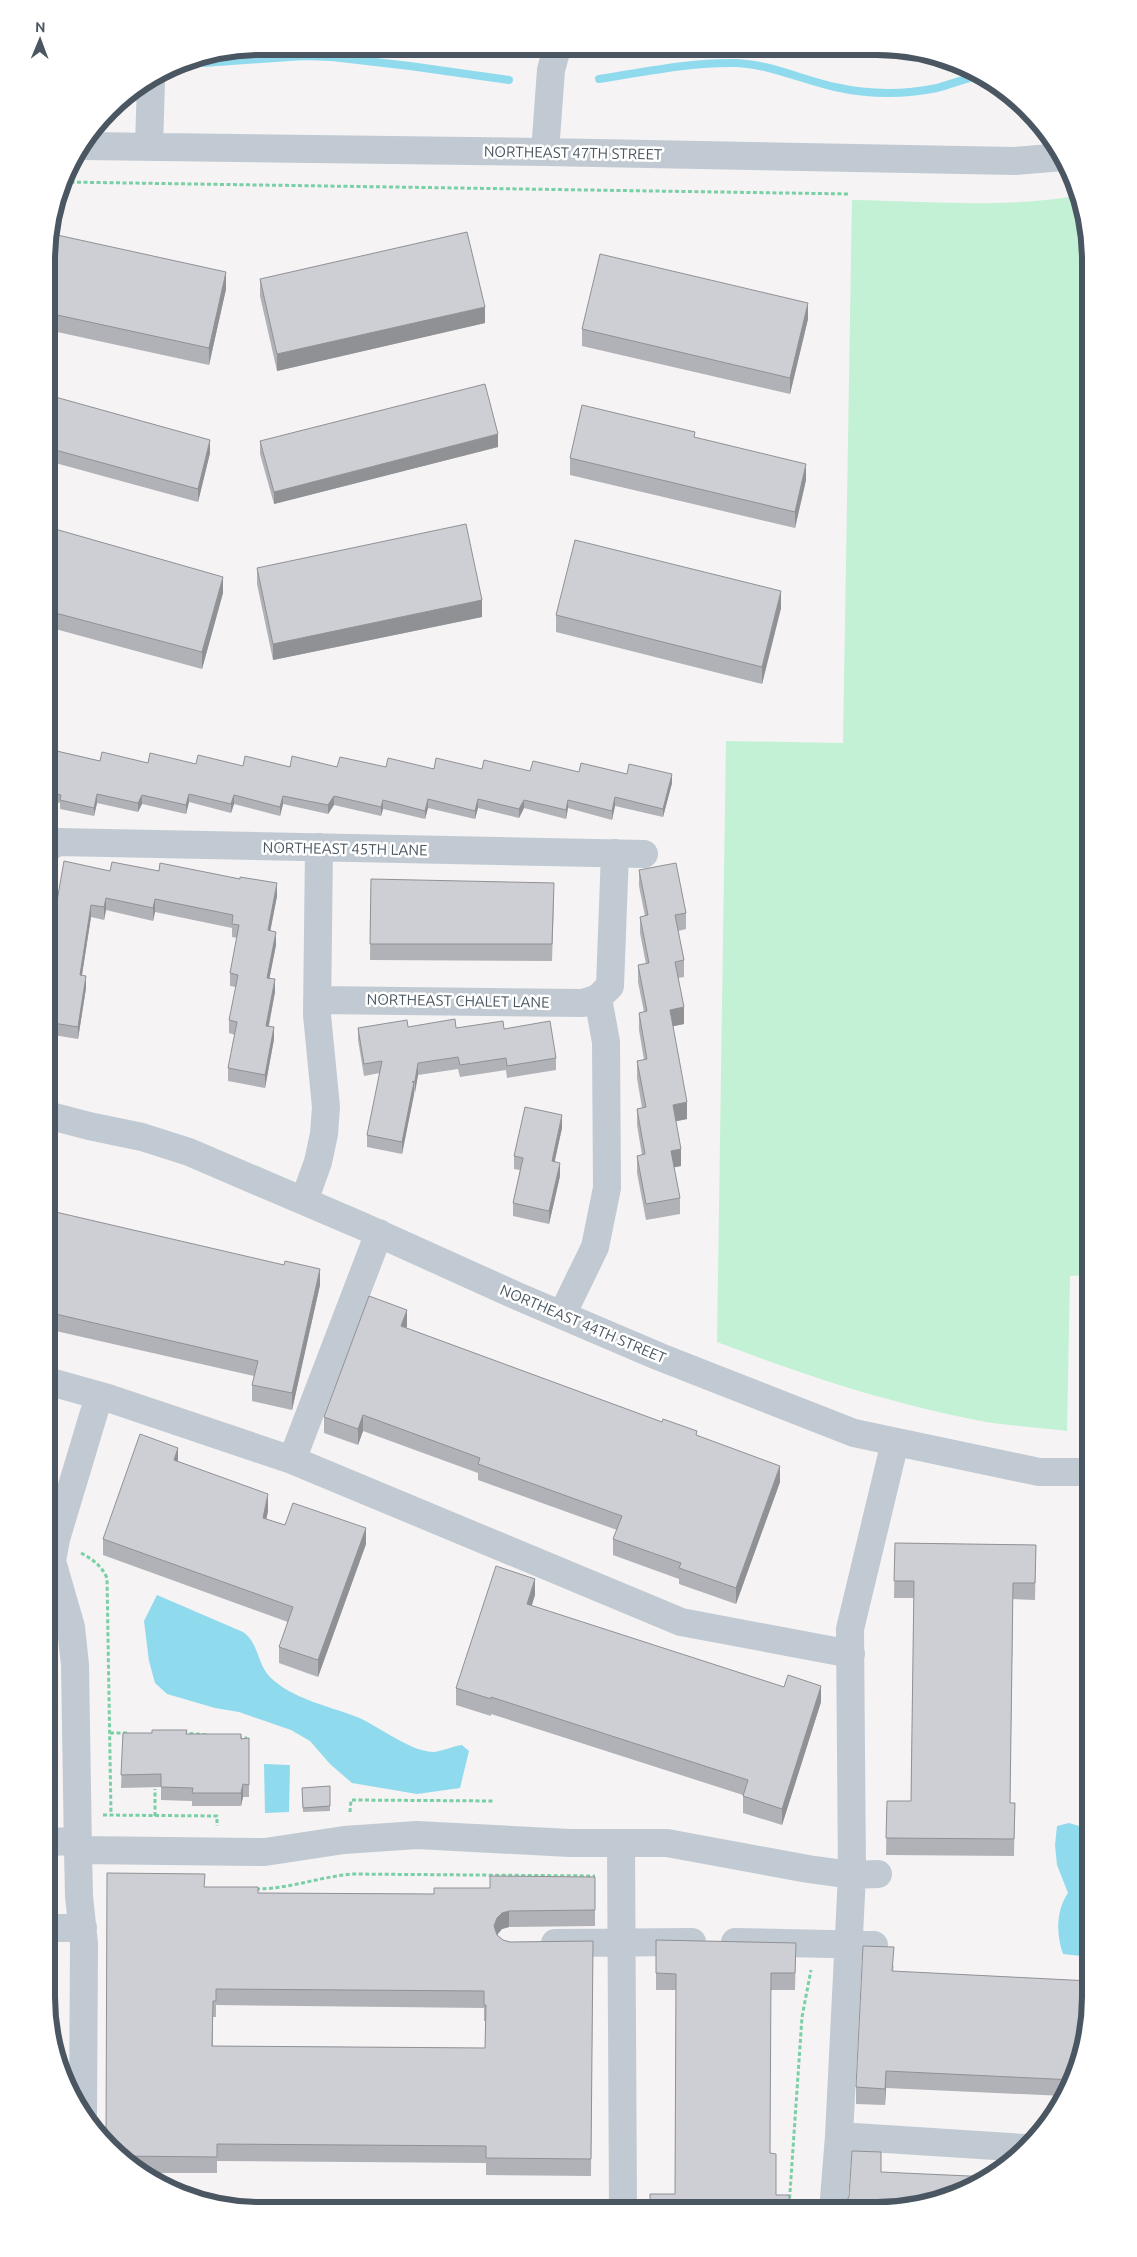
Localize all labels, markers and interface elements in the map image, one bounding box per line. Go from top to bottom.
north arrow [15,15,65,65]
text: N [35,19,46,35]
street label: NORTHEAST 47TH STREET [484,142,663,163]
street label: NORTHEAST 45TH LANE [262,839,428,858]
street label: NORTHEAST CHALET LANE [366,990,550,1011]
street label: NORTHEAST 44TH STREET [498,1281,669,1367]

